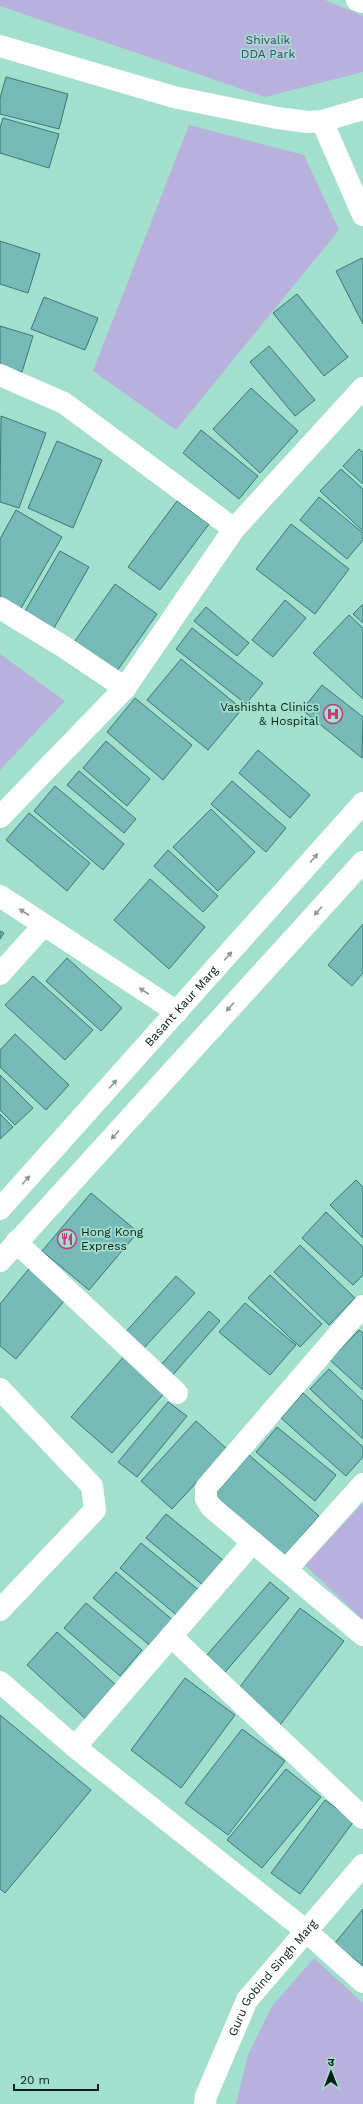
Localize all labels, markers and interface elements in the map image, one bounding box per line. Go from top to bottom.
park label: Shivalik DDA Park [241,33,295,61]
place label: Vashishta Clinics & Hospital [220,700,319,728]
hospital icon: Vashishta Clinics & Hospital [322,703,344,725]
one-way arrow [309,853,318,863]
one-way arrow [313,906,323,916]
one-way arrow [19,908,29,916]
one-way arrow [223,950,232,961]
street label: Basant Kaur Marg [142,963,221,1049]
one-way arrow [139,987,149,995]
one-way arrow [226,1002,235,1013]
one-way arrow [108,1079,117,1088]
one-way arrow [110,1129,119,1140]
one-way arrow [21,1176,30,1185]
place label: Hong Kong Express [81,1225,144,1253]
restaurant icon: Hong Kong Express [56,1228,78,1250]
street label: Guru Gobind Singh Marg [225,1916,320,2038]
north arrow [311,2052,351,2092]
text: उ [328,2056,335,2069]
scale bar [14,2066,98,2092]
text: 20 m [20,2073,50,2087]

